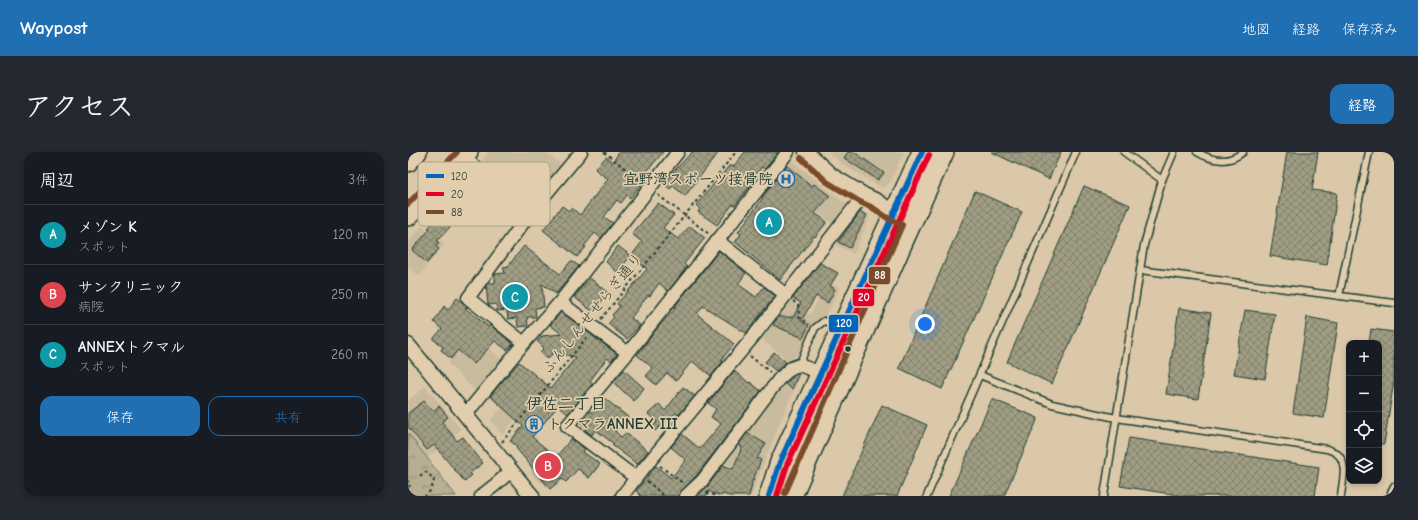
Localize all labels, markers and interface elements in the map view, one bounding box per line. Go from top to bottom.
text: Waypost [20,17,88,39]
text: 地図 [1242,21,1270,38]
text: 経路 [1292,21,1320,38]
text: 保存済み [1342,21,1398,38]
button: 経路 [1330,84,1394,124]
text: アクセス [24,91,134,123]
legend [418,162,550,226]
hospital icon: 宜野湾スポーツ接骨院 [776,169,796,189]
text: 120 [451,170,468,183]
place label: 宜野湾スポーツ接骨院 [623,170,773,188]
text: 周辺 [40,171,74,190]
text: 3件 [348,172,368,187]
text: 20 [451,188,463,201]
text: 88 [451,206,463,219]
pin: A [756,207,782,237]
text: メゾン K [78,218,137,236]
text: A [49,227,57,242]
text: 120 m [333,227,368,242]
text: スポット [78,239,130,254]
street label: ふんしんせせらぎ通り [538,249,646,377]
line badge: 88 [868,266,891,285]
text: 88 [874,269,886,282]
text: サンクリニック [78,278,183,296]
pin: C [502,282,528,312]
text: B [49,287,57,302]
text: 250 m [331,287,368,302]
line badge: 20 [852,288,875,307]
text: 20 [858,291,870,304]
text: 病院 [78,299,104,314]
line badge: 120 [828,314,859,333]
your location [915,314,935,334]
text: 120 [836,317,852,330]
text: ANNEXトクマル [78,338,185,356]
map controls [1346,340,1382,484]
button: + [1346,340,1382,376]
unlabelled marker [843,344,853,354]
text: C [49,347,57,362]
text: 260 m [331,347,368,362]
text: スポット [78,359,130,374]
button: − [1346,376,1382,412]
district label: 伊佐二丁目 [526,395,606,413]
button: 保存 [40,396,200,436]
button: 共有 [208,396,368,436]
button: locate [1346,412,1382,448]
building icon: トクマラANNEX III [524,414,544,434]
place label: トクマラANNEX III [547,415,678,433]
button: layers [1346,448,1382,484]
pin: B [535,451,561,481]

